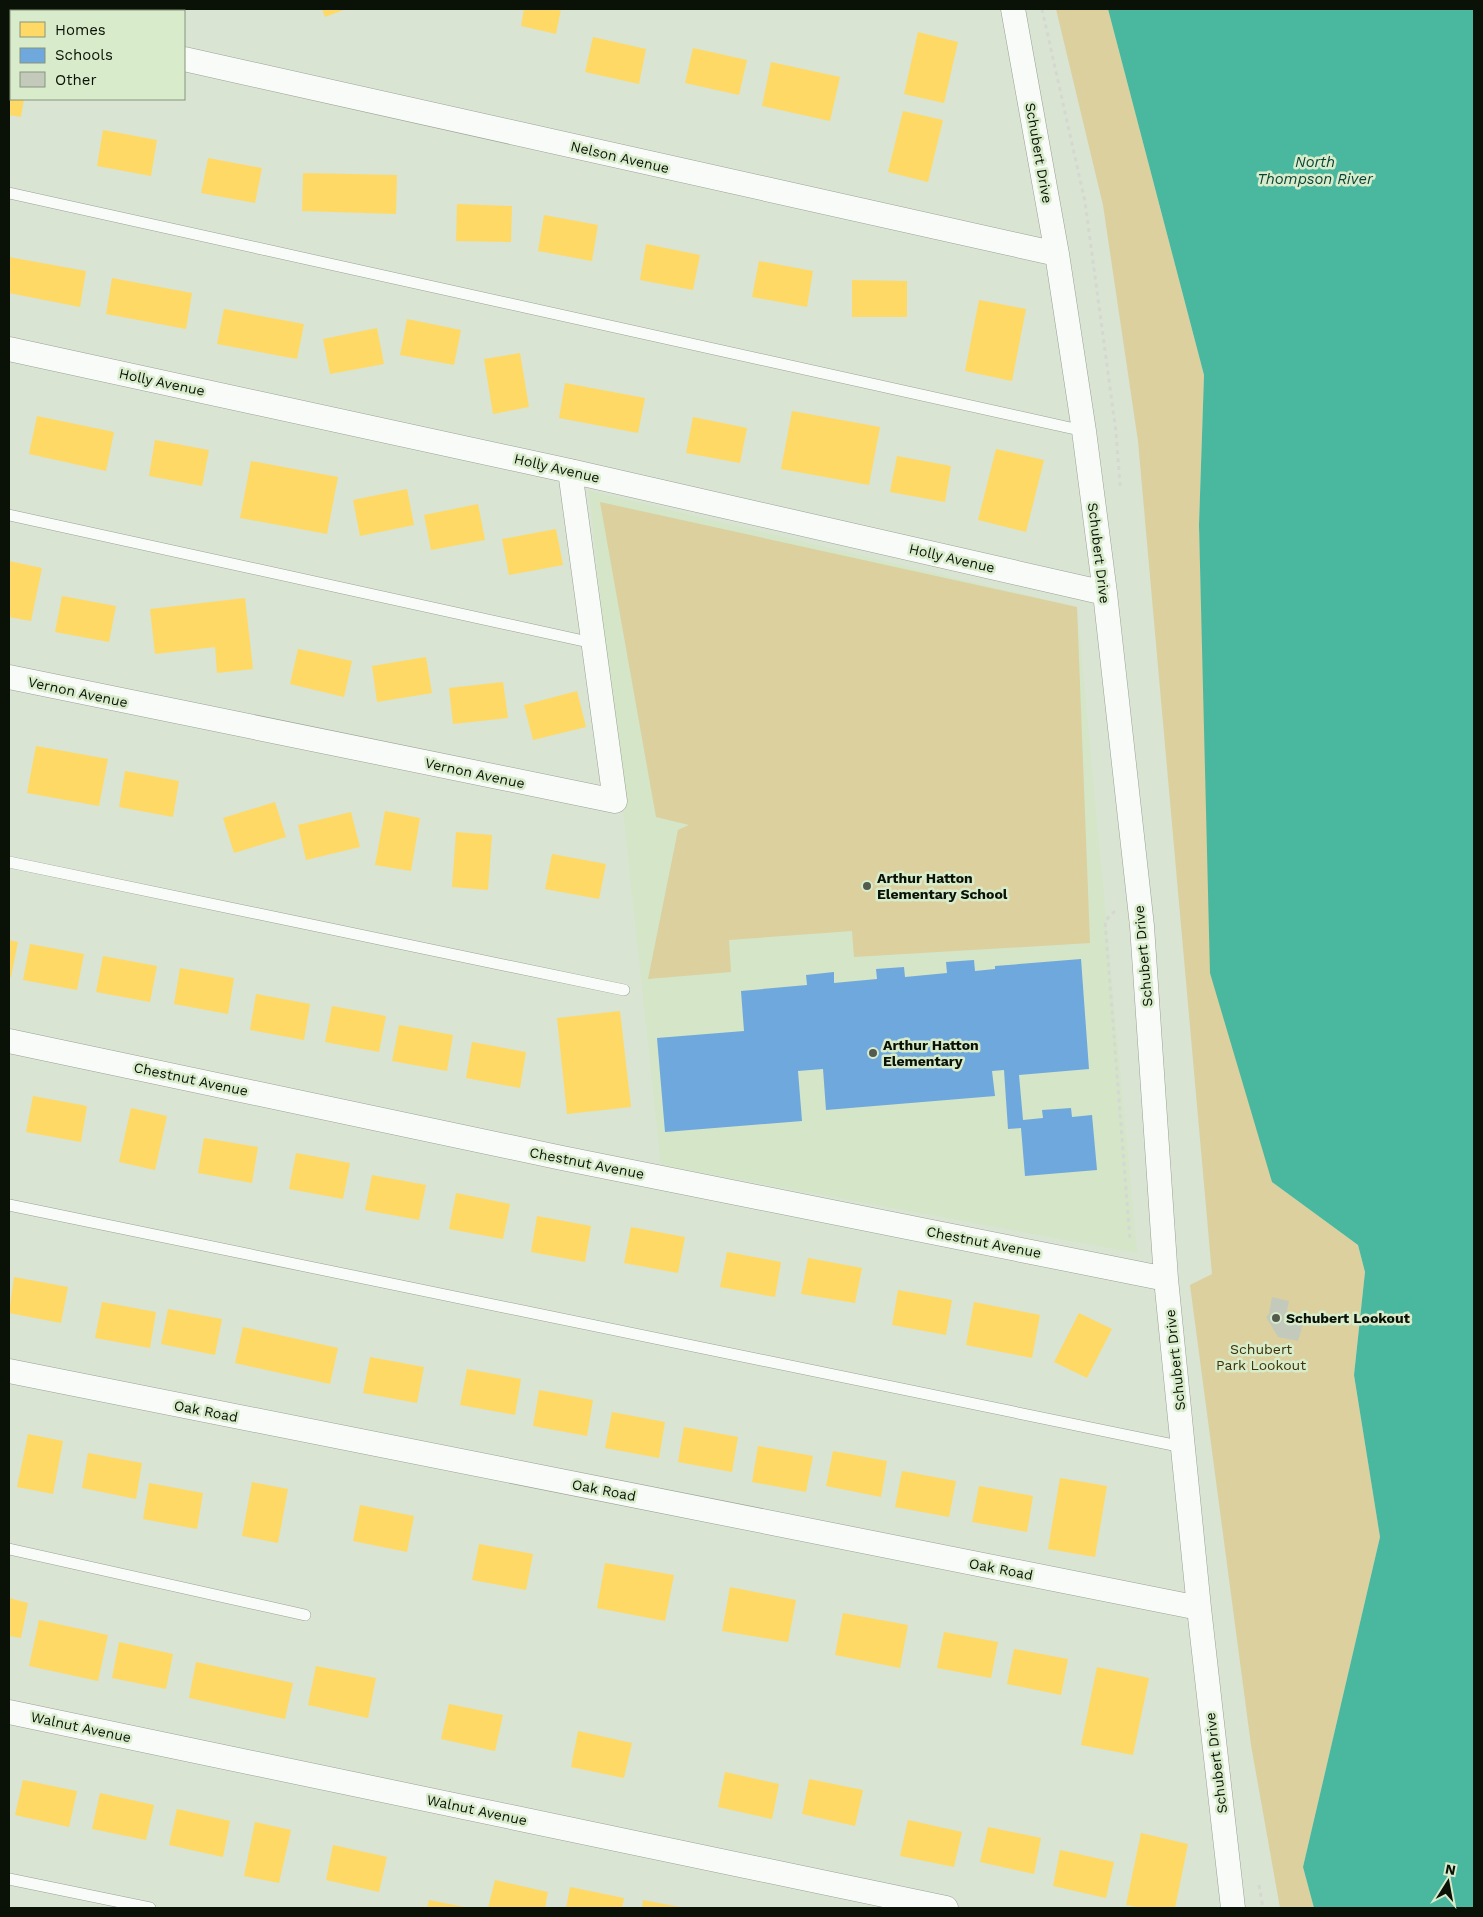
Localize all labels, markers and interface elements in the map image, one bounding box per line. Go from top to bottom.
legend [10,10,185,100]
text: Homes [55,21,106,39]
text: Schools [55,46,113,64]
text: Other [55,71,97,89]
street label: Schubert Drive [1022,102,1056,204]
street label: Nelson Avenue [569,138,671,176]
water label: North Thompson River [1257,153,1374,188]
street label: Holly Avenue [118,365,206,399]
street label: Holly Avenue [513,450,601,486]
street label: Schubert Drive [1085,502,1113,604]
street label: Holly Avenue [908,540,996,576]
street label: Vernon Avenue [27,674,129,710]
street label: Vernon Avenue [424,755,526,791]
place label: Arthur Hatton Elementary School [877,870,1008,902]
marker: Arthur Hatton Elementary School [861,880,873,892]
street label: Schubert Drive [1131,905,1155,1007]
place label: Arthur Hatton Elementary [883,1037,979,1069]
marker: Arthur Hatton Elementary [867,1047,879,1059]
street label: Chestnut Avenue [132,1059,250,1099]
street label: Chestnut Avenue [528,1144,646,1182]
street label: Chestnut Avenue [925,1223,1043,1261]
street label: Schubert Drive [1162,1309,1188,1411]
place label: Schubert Lookout [1286,1310,1410,1326]
marker: Schubert Lookout [1270,1312,1282,1324]
park label: Schubert Park Lookout [1216,1341,1306,1373]
street label: Oak Road [173,1397,239,1425]
street label: Oak Road [571,1476,637,1504]
street label: Oak Road [968,1555,1034,1583]
street label: Walnut Avenue [29,1709,133,1745]
street label: Schubert Drive [1202,1712,1230,1814]
street label: Walnut Avenue [425,1792,529,1828]
north arrow [1423,1857,1473,1907]
text: N [1444,1860,1457,1878]

